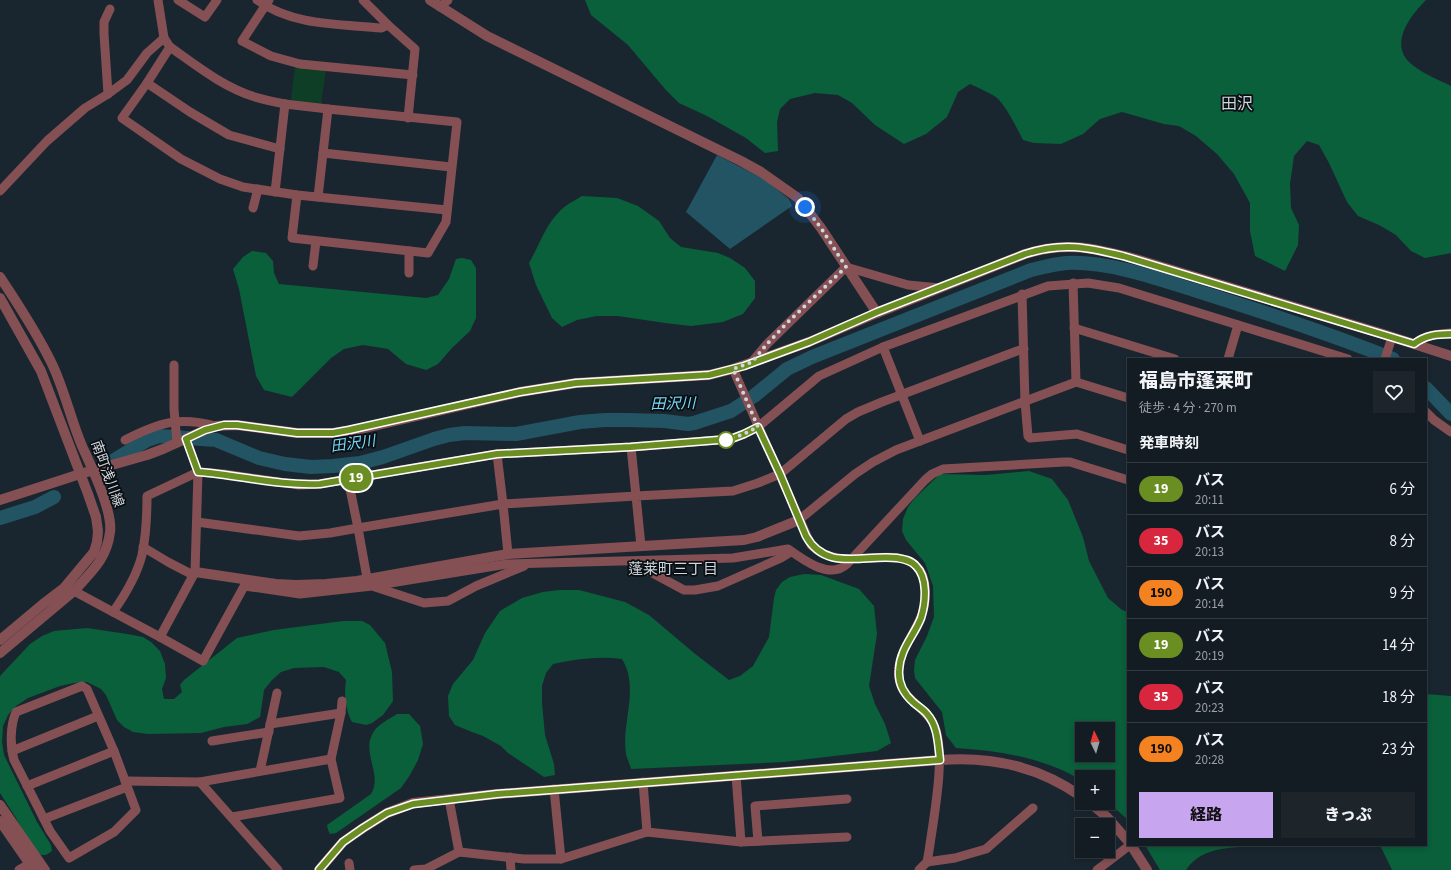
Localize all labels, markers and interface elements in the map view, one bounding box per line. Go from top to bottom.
district label: 田沢 [1221,93,1253,115]
your location [795,197,815,217]
text: 福島市蓬莱町 [1139,368,1253,395]
button: heart [1373,371,1415,413]
water label: 田沢川 [650,393,698,415]
text: 徒歩 · 4 分 · 270 m [1139,399,1237,417]
water label: 田沢川 [329,430,379,458]
unlabelled marker [717,431,735,449]
text: 発車時刻 [1139,433,1199,454]
street label: 南町浅川線 [86,438,128,510]
line badge: 19 [338,465,374,491]
text: 19 [349,468,363,488]
text: バス [1195,470,1225,491]
text: 19 [1154,479,1168,499]
text: 6 分 [1390,479,1415,500]
text: 20:11 [1195,491,1224,509]
text: バス [1195,522,1225,543]
text: 35 [1154,531,1168,551]
text: 8 分 [1390,531,1415,552]
text: 20:13 [1195,543,1224,561]
district label: 蓬莱町三丁目 [628,559,718,580]
text: バス [1195,574,1225,595]
text: 190 [1150,583,1172,603]
text: 9 分 [1390,583,1415,604]
text: 20:14 [1195,595,1224,613]
text: バス [1195,626,1225,647]
text: 19 [1154,635,1168,655]
text: 14 分 [1382,635,1415,656]
text: 20:19 [1195,647,1224,665]
text: バス [1195,678,1225,699]
text: 35 [1154,687,1168,707]
text: 18 分 [1382,687,1415,708]
text: 20:23 [1195,699,1224,717]
north arrow [1075,722,1115,762]
map controls [1075,722,1115,858]
text: バス [1195,730,1225,751]
text: 190 [1150,739,1172,759]
text: 23 分 [1382,739,1415,760]
text: 20:28 [1195,751,1224,769]
button: + [1075,770,1115,810]
button: 経路 [1139,792,1273,838]
button: きっぷ [1281,792,1415,838]
button: − [1075,818,1115,858]

